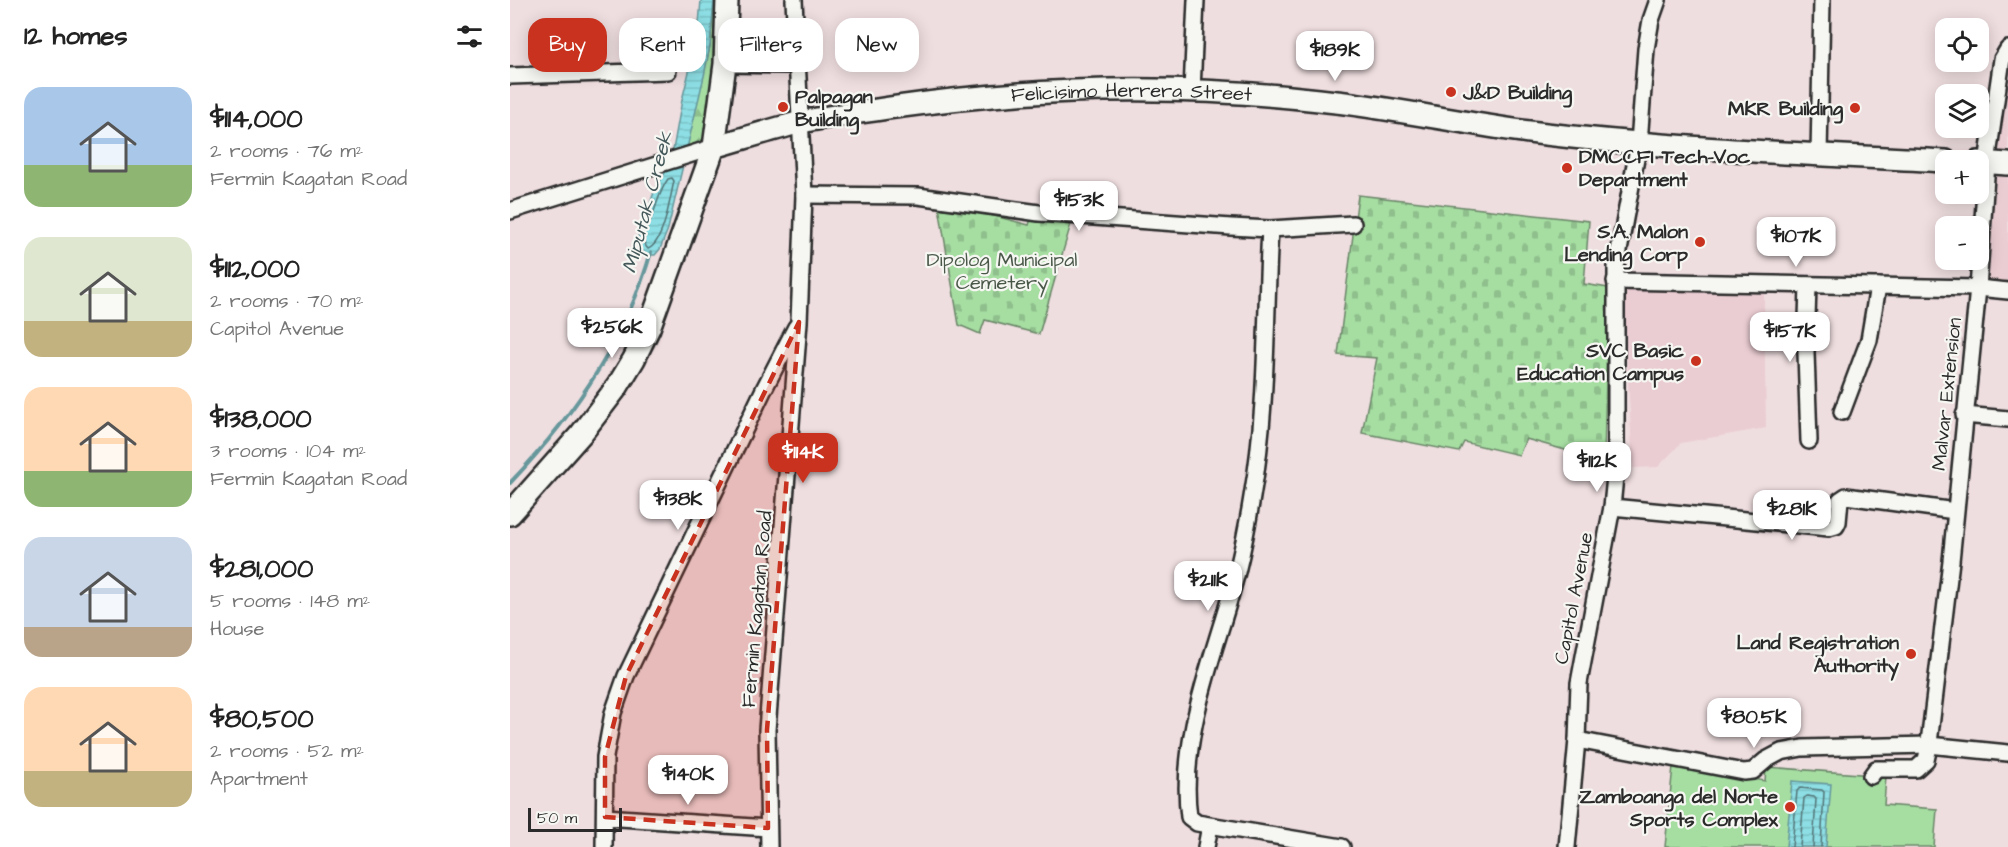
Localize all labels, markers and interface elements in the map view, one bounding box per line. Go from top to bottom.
text: 12 homes [24,18,127,54]
chip: Buy [528,18,607,72]
chip: Rent [619,18,706,72]
chip: Filters [718,18,823,72]
chip: New [835,18,919,72]
map controls [1935,18,1989,270]
button: locate [1935,18,1989,72]
icon: filters [453,20,486,53]
pin: $189K [1293,31,1377,82]
text: $189K [1310,36,1360,64]
street label: Felicisimo Herrera Street [1010,77,1253,109]
place label: J&D Building [1462,79,1573,108]
place label: Palpagan Building [795,83,873,135]
button: layers [1935,84,1989,138]
marker: J&D Building [1444,85,1458,99]
place label: MKR Building [1728,95,1844,124]
marker: Palpagan Building [776,100,790,114]
text: $114,000 [210,101,303,137]
marker: MKR Building [1848,101,1862,115]
icon: home [72,111,144,183]
water label: Miputak Creek [615,127,681,276]
text: 2 rooms · 76 m² [210,137,363,165]
place label: DMCCFI Tech-Voc Department [1579,143,1751,194]
button: + [1935,150,1989,204]
marker: DMCCFI Tech-Voc Department [1560,161,1574,175]
text: Fermin Kagatan Road [210,165,407,193]
pin: $153K [1037,181,1121,232]
text: $153K [1054,186,1104,214]
button: − [1935,216,1989,270]
pin: $107K [1754,217,1838,268]
place label: S.A. Malon Lending Corp [1564,218,1689,270]
text: $107K [1771,222,1821,250]
marker: S.A. Malon Lending Corp [1693,235,1707,249]
park label: Dipolog Municipal Cemetery [927,246,1077,298]
text: $112,000 [210,251,300,287]
icon: home [72,261,144,333]
text: 2 rooms · 70 m² [210,287,363,315]
pin: $256K [570,308,654,359]
pin: $157K [1748,312,1832,363]
text: $256K [581,313,643,341]
text: Capitol Avenue [210,315,344,343]
street label: Malvar Extension [1925,316,1969,472]
text: $157K [1764,317,1816,345]
place label: SVC Basic Education Campus [1517,337,1684,388]
marker: SVC Basic Education Campus [1689,354,1703,368]
text: $138,000 [210,401,312,437]
icon: home [72,411,144,483]
pin: $114K [761,433,845,484]
text: 3 rooms · 104 m² [210,437,366,465]
text: $114K [782,438,824,466]
pin: $112K [1555,442,1639,493]
text: $112K [1577,447,1617,475]
text: Fermin Kagatan Road [210,465,407,493]
pin: $138K [636,480,720,531]
text: $138K [654,485,702,513]
pin: $281K [1750,490,1834,541]
text: $281K [1767,495,1817,523]
street label: Fermin Kagatan Road [734,510,781,709]
street label: Capitol Avenue [1547,530,1601,667]
text: $281,000 [210,551,313,587]
icon: home [72,561,144,633]
pin: $211K [1166,561,1250,612]
text: $211K [1188,566,1228,594]
text: 5 rooms · 148 m² [210,587,370,615]
text: House [210,615,264,643]
place label: Land Registration Authority [1737,629,1899,681]
marker: Land Registration Authority [1904,647,1918,661]
pin: $80.5K [1705,698,1803,749]
text: $80,500 [210,701,314,737]
text: $80.5K [1721,703,1787,731]
icon: home [72,711,144,783]
text: 2 rooms · 52 m² [210,737,364,765]
pin: $140K [646,755,730,806]
text: $140K [662,760,714,788]
text: Apartment [210,765,308,793]
place label: Zamboanga del Norte Sports Complex [1579,783,1779,834]
marker: Zamboanga del Norte Sports Complex [1783,800,1797,814]
scale bar [528,805,622,832]
text: 50 m [537,807,577,829]

